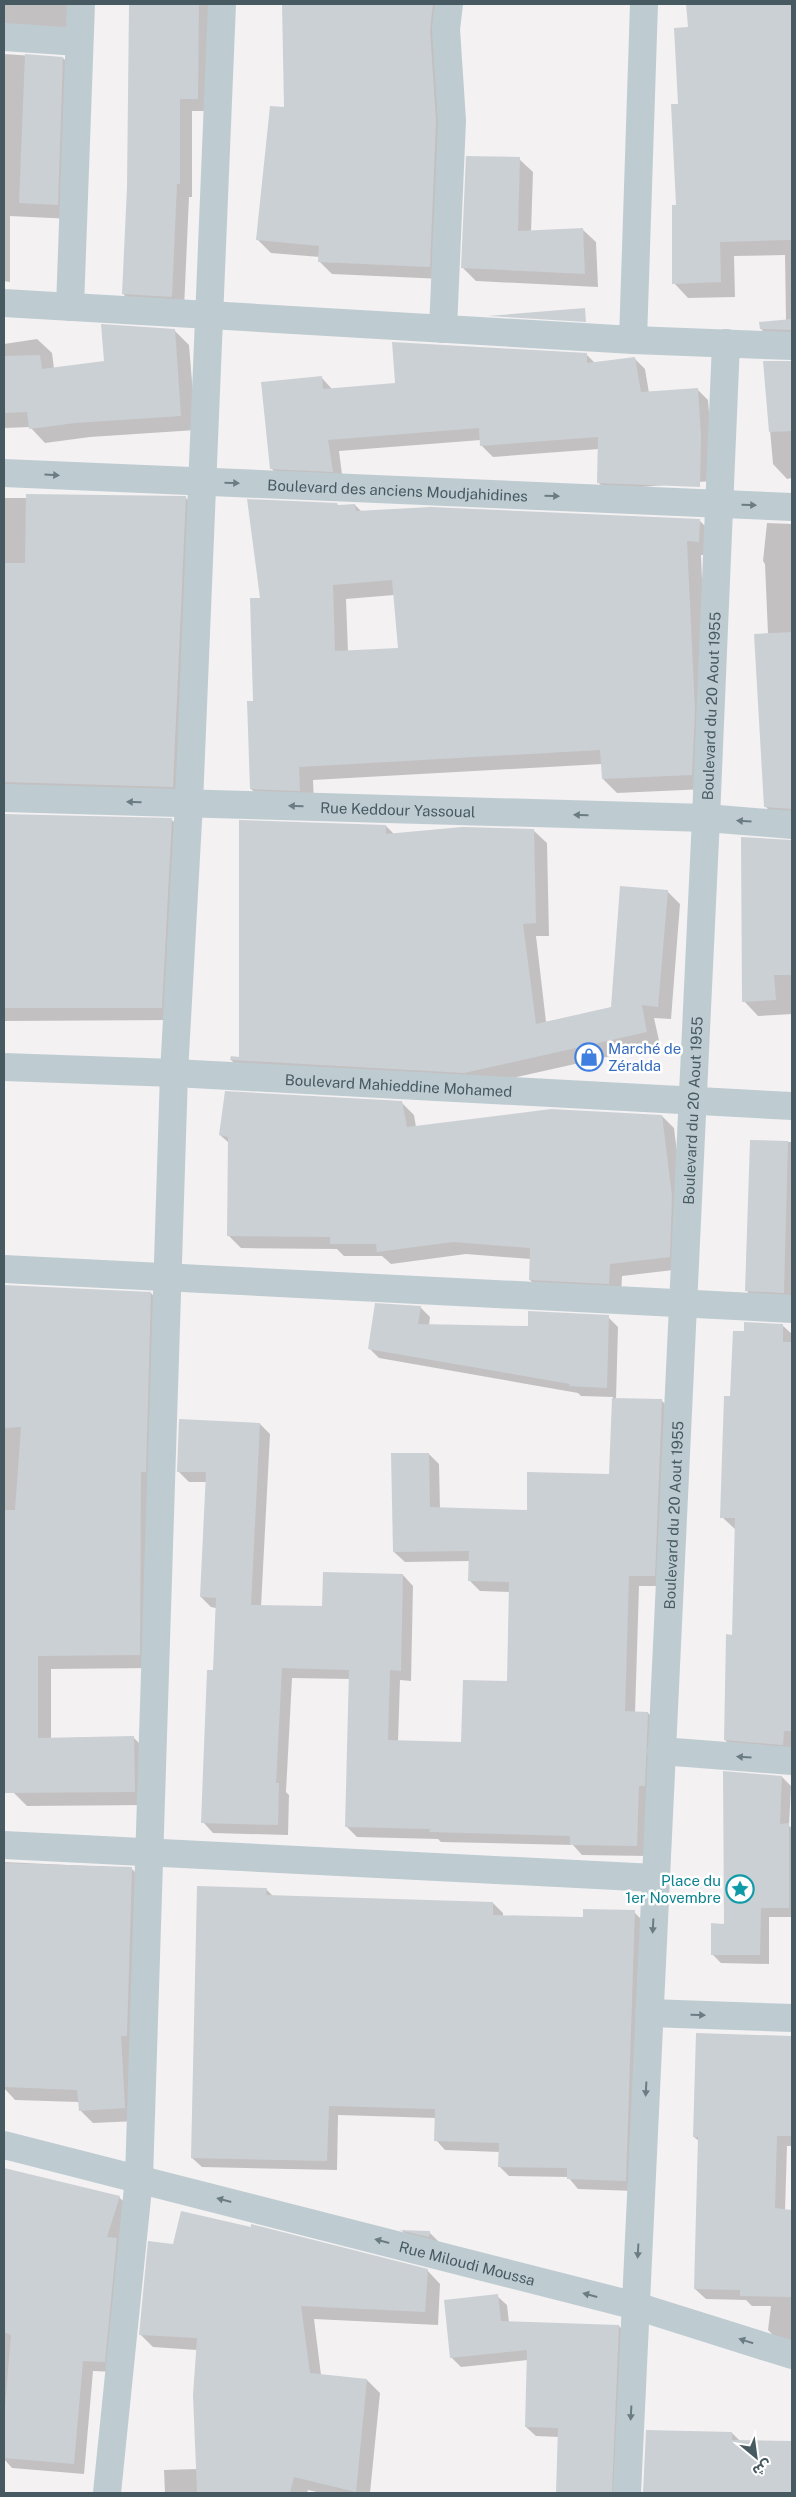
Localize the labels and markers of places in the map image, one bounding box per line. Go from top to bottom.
place label: Marché de Zéralda [608,1040,681,1074]
shop icon: Marché de Zéralda [574,1042,604,1072]
place label: Place du 1er Novembre [625,1872,721,1906]
place icon: Place du 1er Novembre [725,1874,755,1904]

